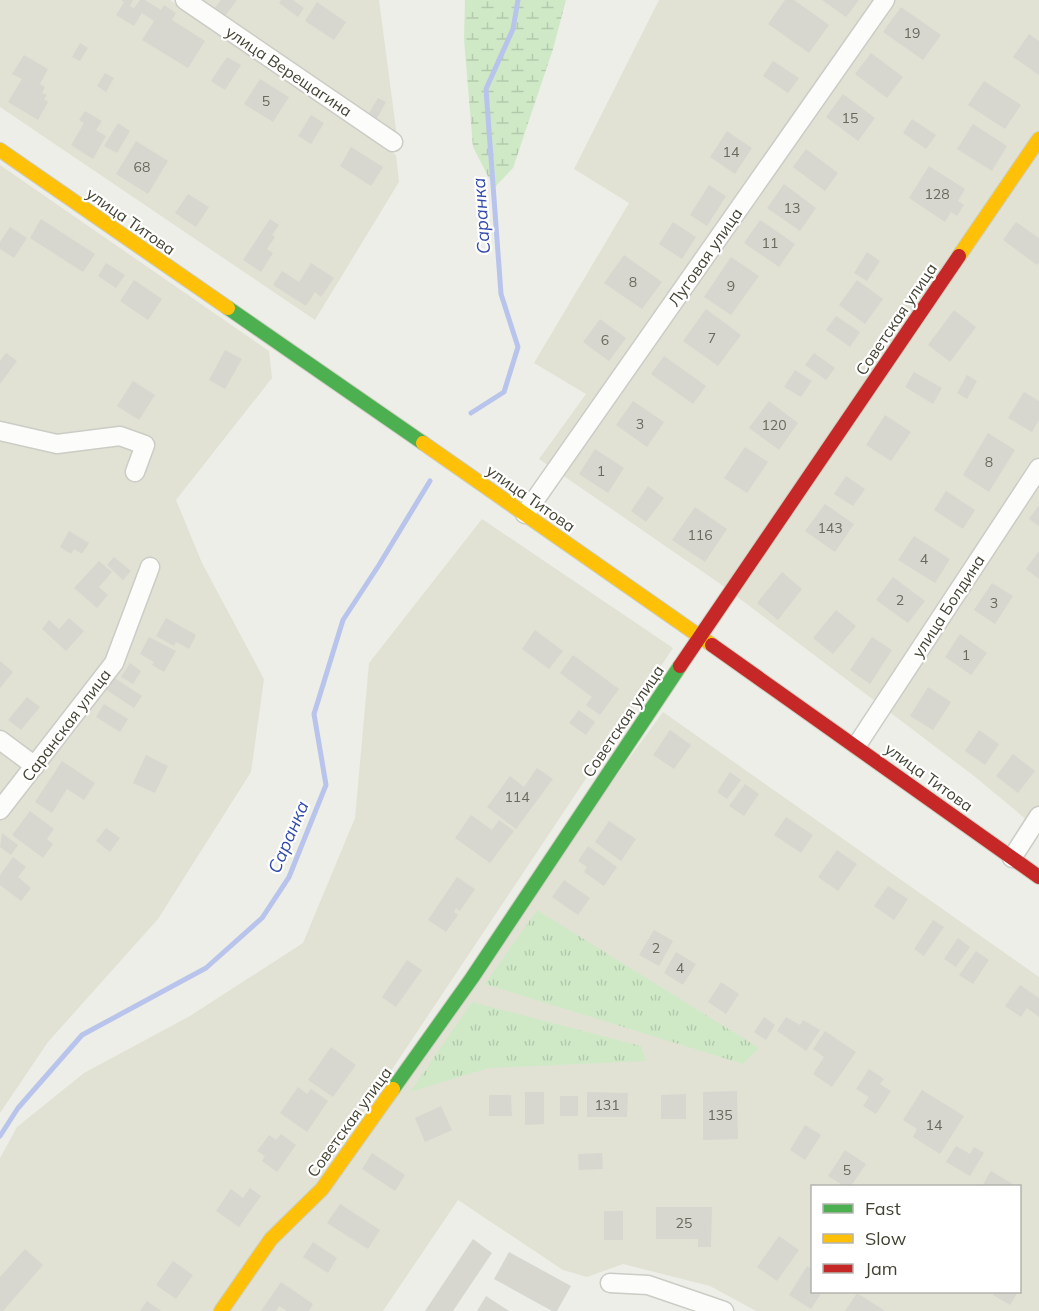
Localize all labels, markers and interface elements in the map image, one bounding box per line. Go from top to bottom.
street label: улица Верещагина [222,21,356,121]
house number: 19 [904,24,920,42]
house number: 5 [262,92,270,110]
house number: 15 [842,109,858,127]
house number: 14 [723,143,740,161]
house number: 68 [134,158,150,176]
water label: Саранка [467,177,495,255]
street label: улица Титова [83,183,179,259]
house number: 128 [924,185,950,203]
house number: 13 [784,199,800,217]
street label: Луговая улица [664,204,746,310]
house number: 11 [762,234,778,252]
street label: Советская улица [851,259,941,379]
house number: 8 [629,273,637,291]
house number: 9 [727,277,735,295]
house number: 7 [708,329,716,347]
house number: 6 [601,331,609,349]
house number: 3 [636,415,644,433]
house number: 120 [761,416,787,434]
house number: 8 [985,453,993,471]
street label: улица Титова [483,460,579,536]
house number: 1 [597,462,605,480]
house number: 143 [817,519,843,537]
house number: 116 [687,526,713,544]
house number: 4 [920,550,929,568]
street label: улица Болдина [907,551,989,661]
house number: 2 [896,591,904,609]
house number: 3 [990,594,998,612]
house number: 1 [962,646,970,664]
street label: Советская улица [578,661,668,781]
street label: Саранская улица [17,665,115,785]
street label: улица Титова [881,738,977,816]
house number: 114 [504,788,530,806]
water label: Саранка [262,797,314,877]
house number: 2 [652,939,660,957]
house number: 4 [676,959,685,977]
street label: Советская улица [302,1063,396,1181]
house number: 131 [594,1096,620,1114]
house number: 135 [707,1106,733,1124]
house number: 14 [926,1116,943,1134]
house number: 5 [843,1161,851,1179]
legend [811,1185,1021,1293]
text: Fast [865,1197,901,1220]
house number: 25 [676,1214,692,1232]
text: Slow [865,1227,907,1250]
text: Jam [865,1257,898,1280]

